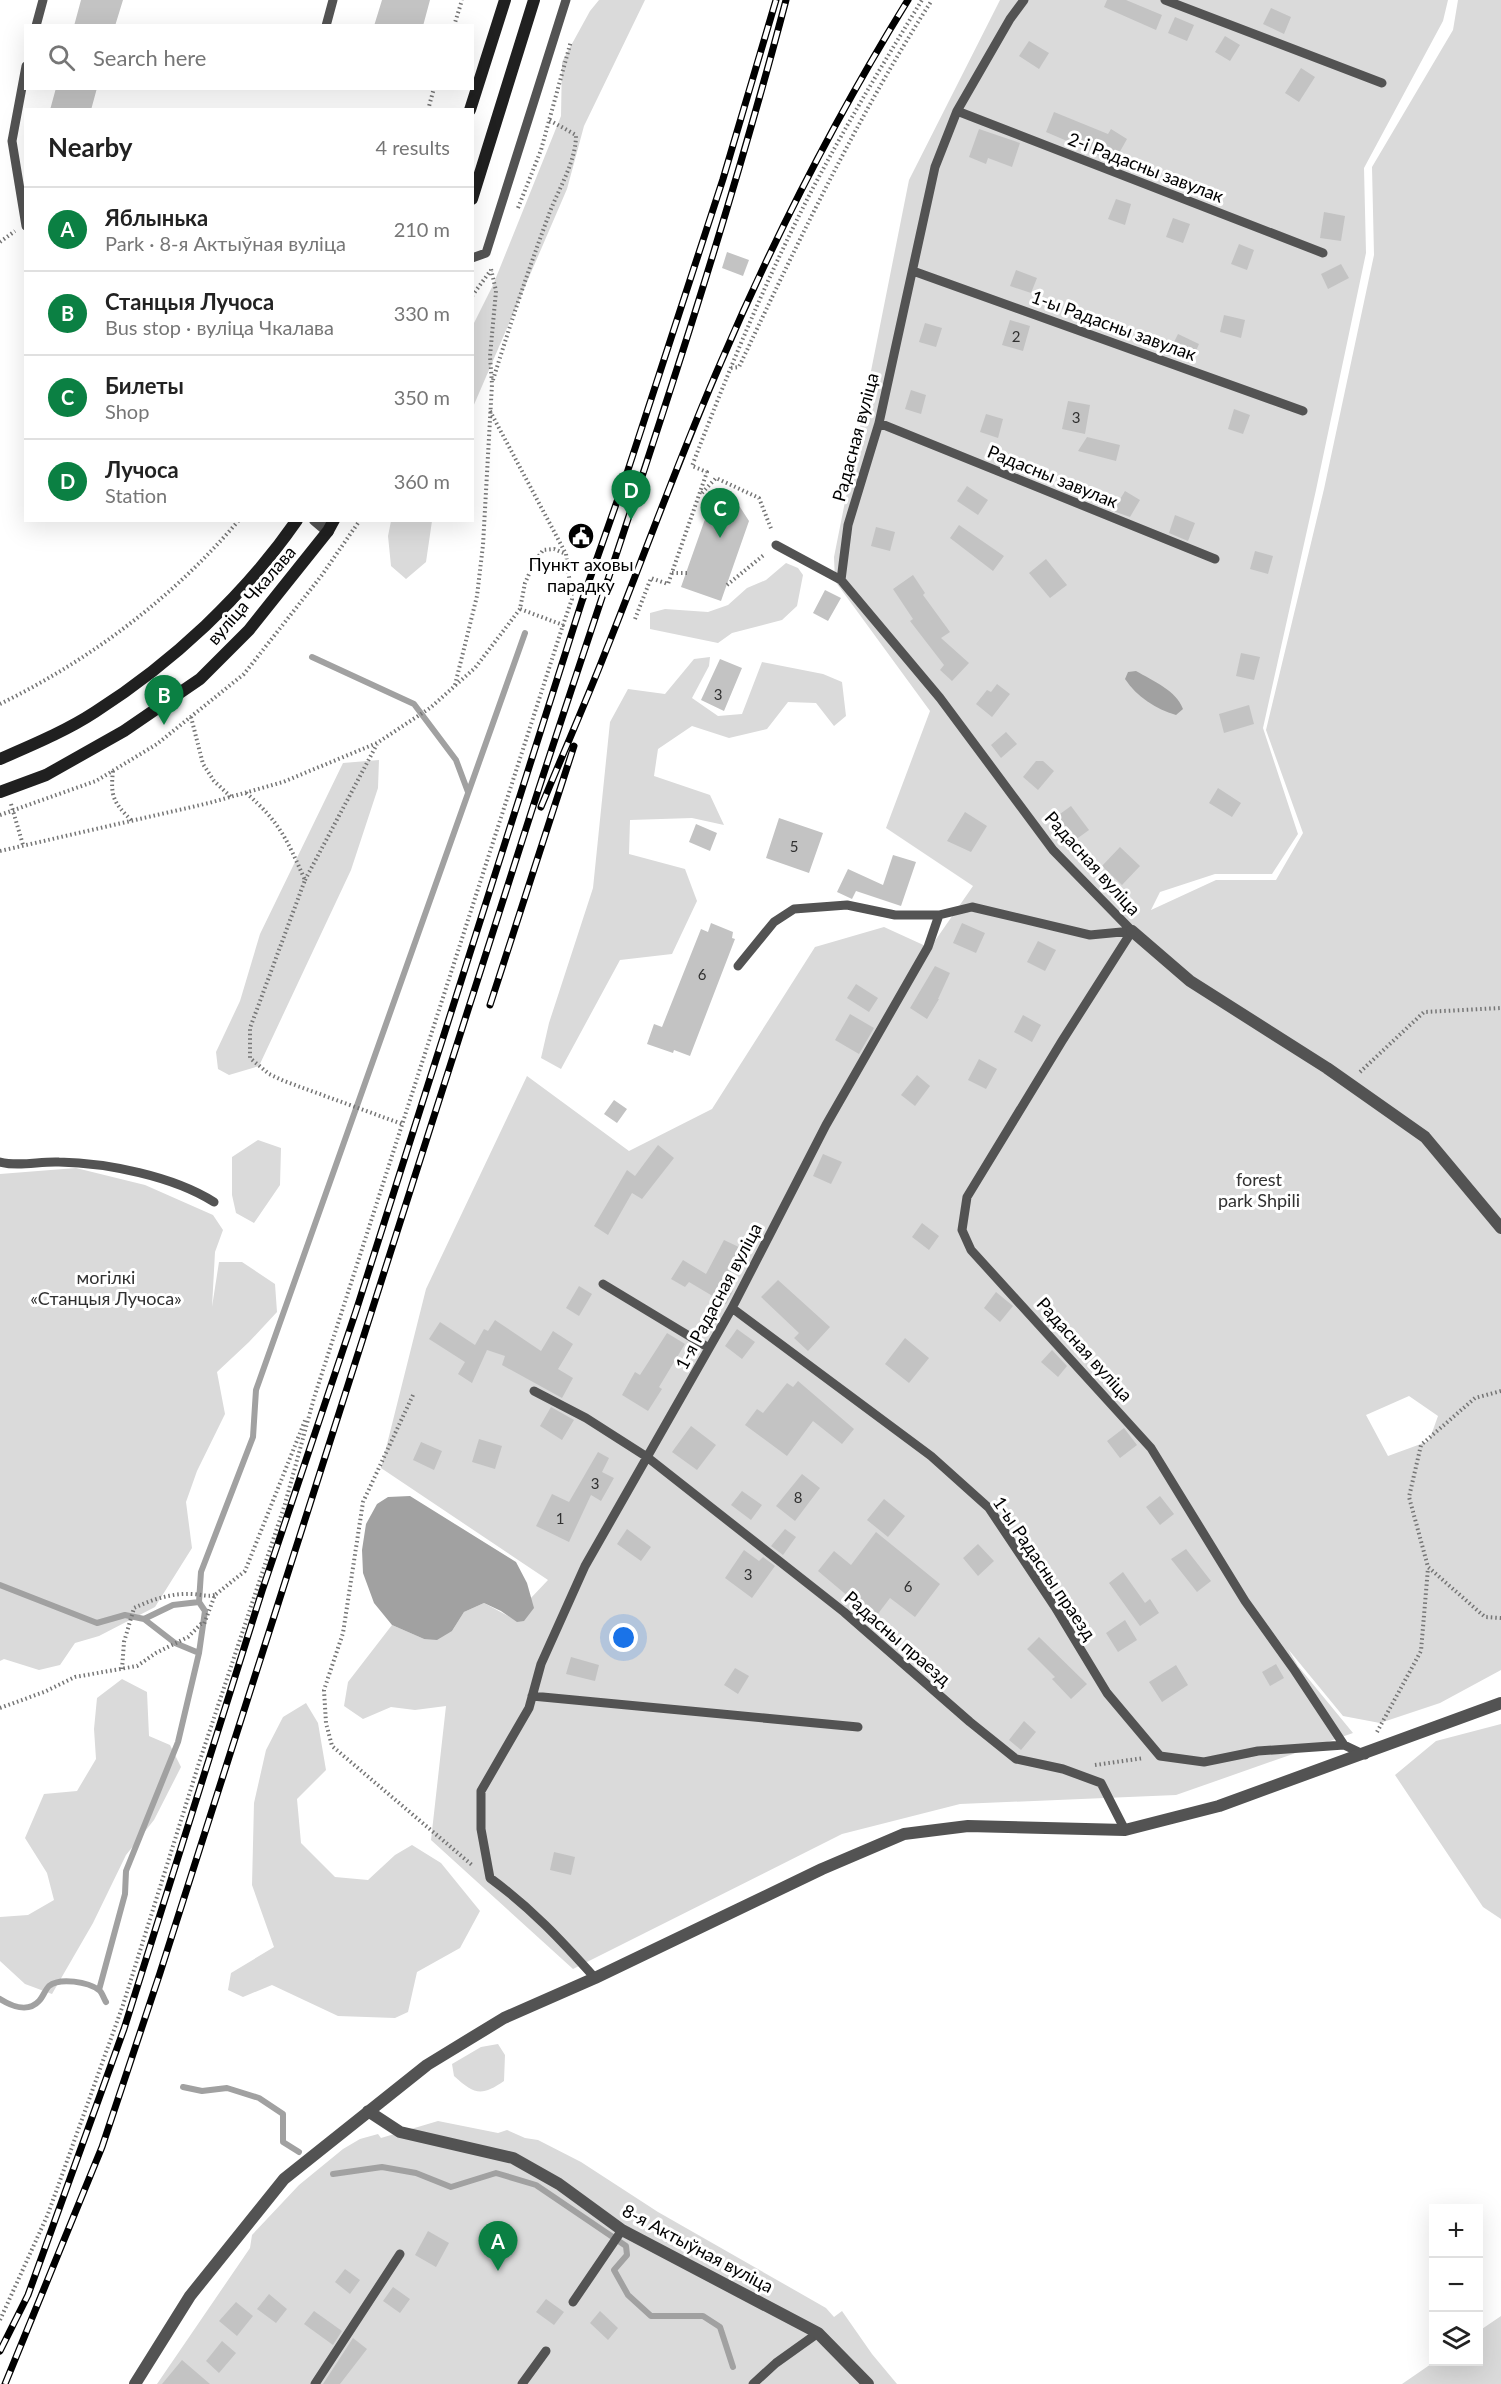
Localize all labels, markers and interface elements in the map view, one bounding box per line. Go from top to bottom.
search box [24,24,474,90]
icon: search [45,41,78,74]
text: Search here [93,44,206,71]
street label: 2-і Радасны завулак [1065,127,1228,207]
text: Nearby [48,131,133,163]
text: 4 results [375,135,450,159]
text: Яблынька [105,204,208,231]
text: A [61,217,74,241]
text: 210 m [394,217,450,241]
text: Park · 8-я Актыўная вуліца [105,231,346,255]
street label: 1-ы Радасны завулак [1029,285,1200,365]
text: Станцыя Лучоса [105,288,274,315]
text: B [61,301,74,325]
text: 330 m [394,301,450,325]
text: Bus stop · вуліца Чкалава [105,315,334,339]
house number: 2 [1012,327,1020,345]
street label: Радасная вуліца [827,370,883,504]
text: Билеты [105,372,184,399]
text: C [61,385,74,409]
text: 350 m [394,385,450,409]
text: Shop [105,399,149,423]
house number: 3 [1072,408,1080,426]
street label: Радасны завулак [985,440,1122,512]
text: Лучоса [105,456,179,483]
text: D [60,469,75,493]
text: 360 m [394,469,450,493]
pin: D [612,470,650,520]
text: Station [105,483,167,507]
pin: C [700,488,740,538]
public building icon: Пункт аховы парадку [566,521,596,551]
street label: вуліца Чкалава [202,541,300,649]
place label: Пункт аховы парадку [528,553,634,596]
pin: B [144,676,184,725]
house number: 3 [714,685,722,703]
street label: Радасная вуліца [1040,806,1146,920]
house number: 5 [790,837,798,855]
house number: 6 [698,965,707,983]
park label: forest park Shpili [1218,1168,1300,1211]
street label: 1-я Радасная вуліца [670,1219,766,1373]
park label: могілкі «Станцыя Лучоса» [30,1266,182,1309]
street label: Радасная вуліца [1032,1292,1138,1406]
house number: 3 [591,1474,599,1492]
house number: 8 [794,1488,802,1506]
street label: 1-ы Радасны праезд [989,1492,1101,1644]
house number: 1 [556,1509,564,1527]
house number: 3 [744,1565,752,1583]
house number: 6 [904,1577,913,1595]
street label: Радасны праезд [840,1586,956,1690]
your location [609,1623,638,1652]
street label: 8-я Актыўная вуліца [619,2199,777,2297]
map controls [1429,2204,1483,2366]
button: + [1429,2204,1483,2258]
pin: A [478,2222,518,2271]
button: − [1429,2258,1483,2312]
button: layers [1429,2312,1483,2366]

